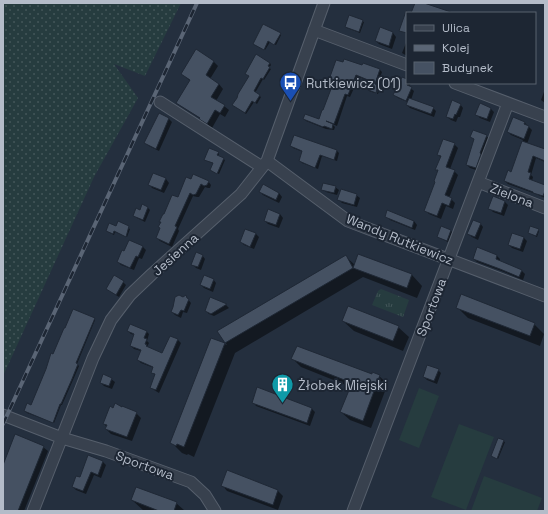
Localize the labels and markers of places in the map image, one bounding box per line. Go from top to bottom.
bus stop icon: Rutkiewicz (01) [278,70,304,103]
place label: Rutkiewicz (01) [306,75,401,92]
building icon: Żłobek Miejski [269,372,295,405]
place label: Żłobek Miejski [298,377,387,394]

